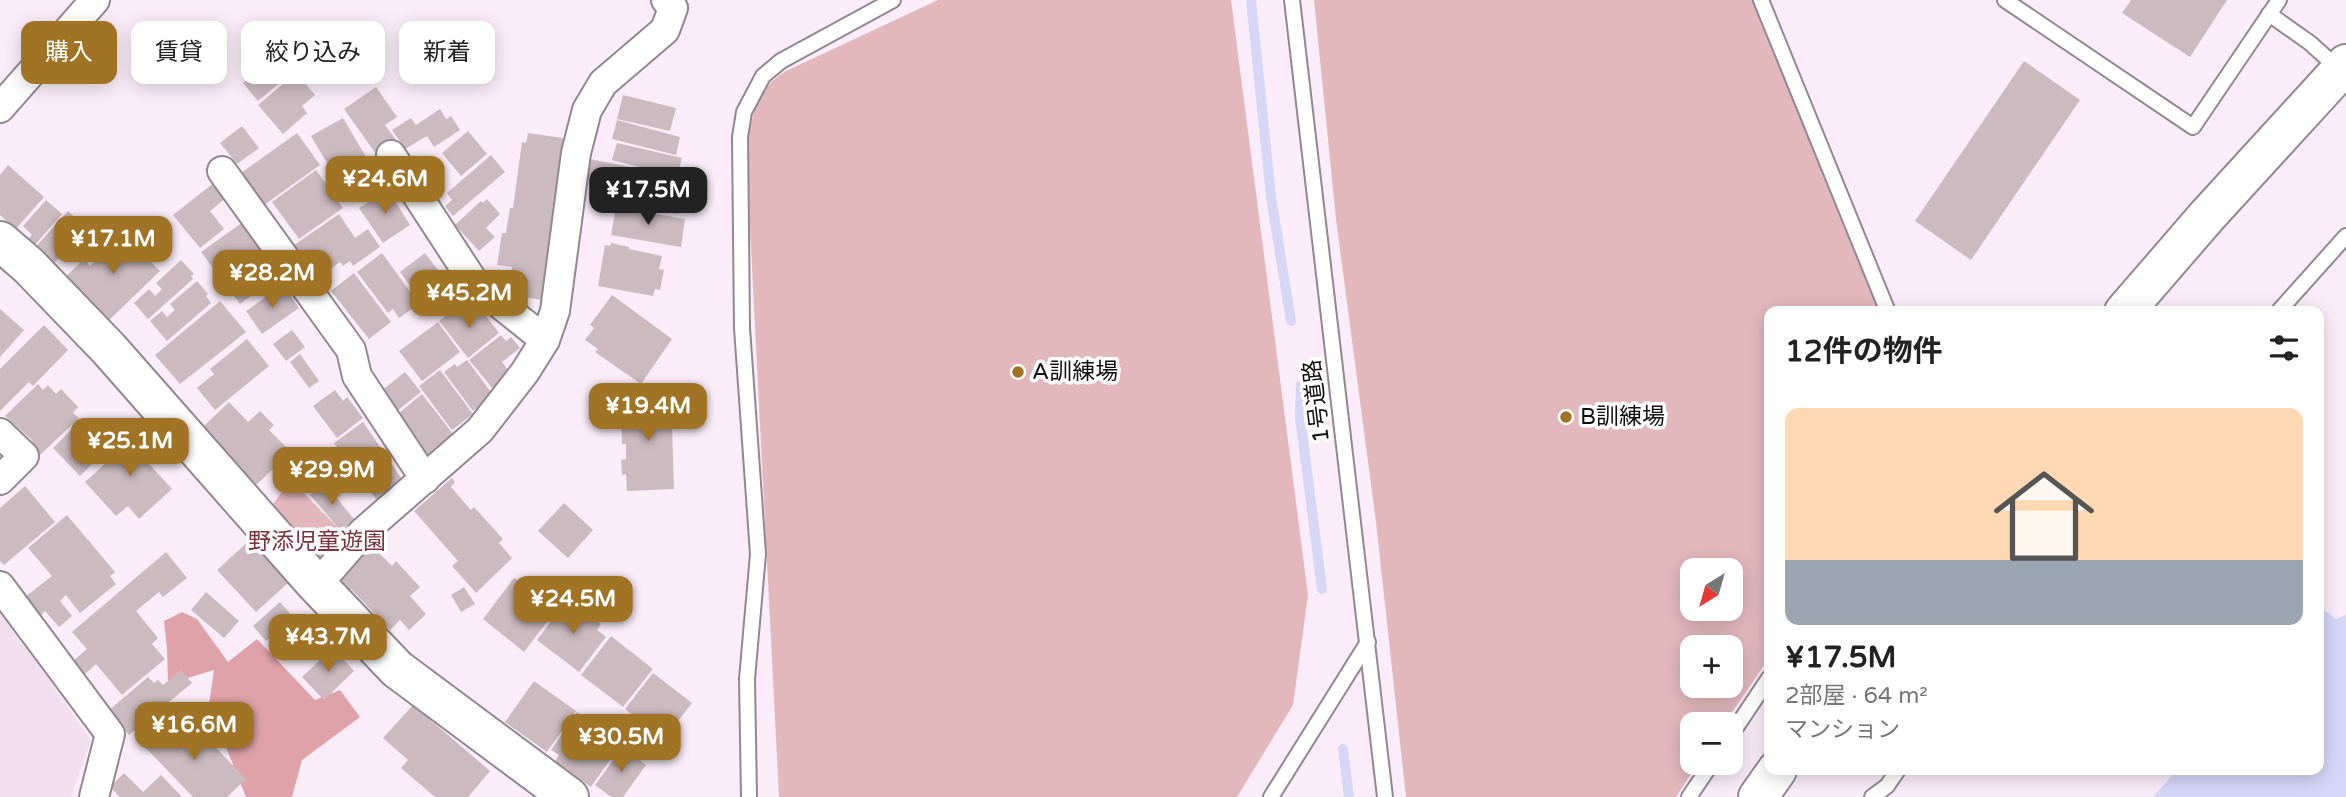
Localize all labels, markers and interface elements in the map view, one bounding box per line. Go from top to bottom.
chip: 購入 [21,21,117,84]
chip: 賃貸 [131,21,227,84]
chip: 絞り込み [241,21,385,84]
chip: 新着 [399,21,495,84]
pin: ¥24.6M [328,156,442,216]
text: ¥24.6M [342,165,428,193]
pin: ¥17.5M [591,168,705,227]
text: ¥17.5M [605,176,691,204]
pin: ¥17.1M [56,216,170,276]
text: ¥17.1M [70,225,156,253]
pin: ¥28.2M [215,250,329,310]
text: ¥28.2M [229,259,315,287]
pin: ¥45.2M [412,270,526,330]
text: ¥45.2M [426,279,512,307]
icon: filters [2265,329,2303,367]
text: 12件の物件 [1785,333,1943,370]
place label: A訓練場 [1032,358,1118,386]
street label: 1号道路 [1298,358,1336,444]
marker: A訓練場 [1010,364,1026,380]
pin: ¥19.4M [591,384,705,443]
text: ¥19.4M [605,392,691,420]
place label: B訓練場 [1580,403,1665,431]
marker: B訓練場 [1558,409,1574,425]
pin: ¥25.1M [73,419,187,478]
text: ¥25.1M [87,427,173,455]
pin: ¥29.9M [275,448,389,507]
icon: home [1981,453,2107,579]
text: ¥29.9M [289,456,375,484]
park label: 野添児童遊園 [248,528,386,556]
north arrow [1680,558,1743,621]
map controls [1680,558,1743,775]
pin: ¥24.5M [516,576,630,636]
text: ¥24.5M [530,585,616,613]
pin: ¥43.7M [271,614,385,674]
text: ¥43.7M [285,623,371,651]
button: + [1680,635,1743,698]
text: ¥17.5M [1785,639,1897,676]
text: 2部屋 · 64 m² [1785,682,1928,710]
pin: ¥16.6M [137,702,251,762]
text: ¥16.6M [151,711,237,739]
button: − [1680,712,1743,775]
pin: ¥30.5M [564,714,678,774]
text: マンション [1785,716,1900,744]
text: ¥30.5M [578,723,664,751]

